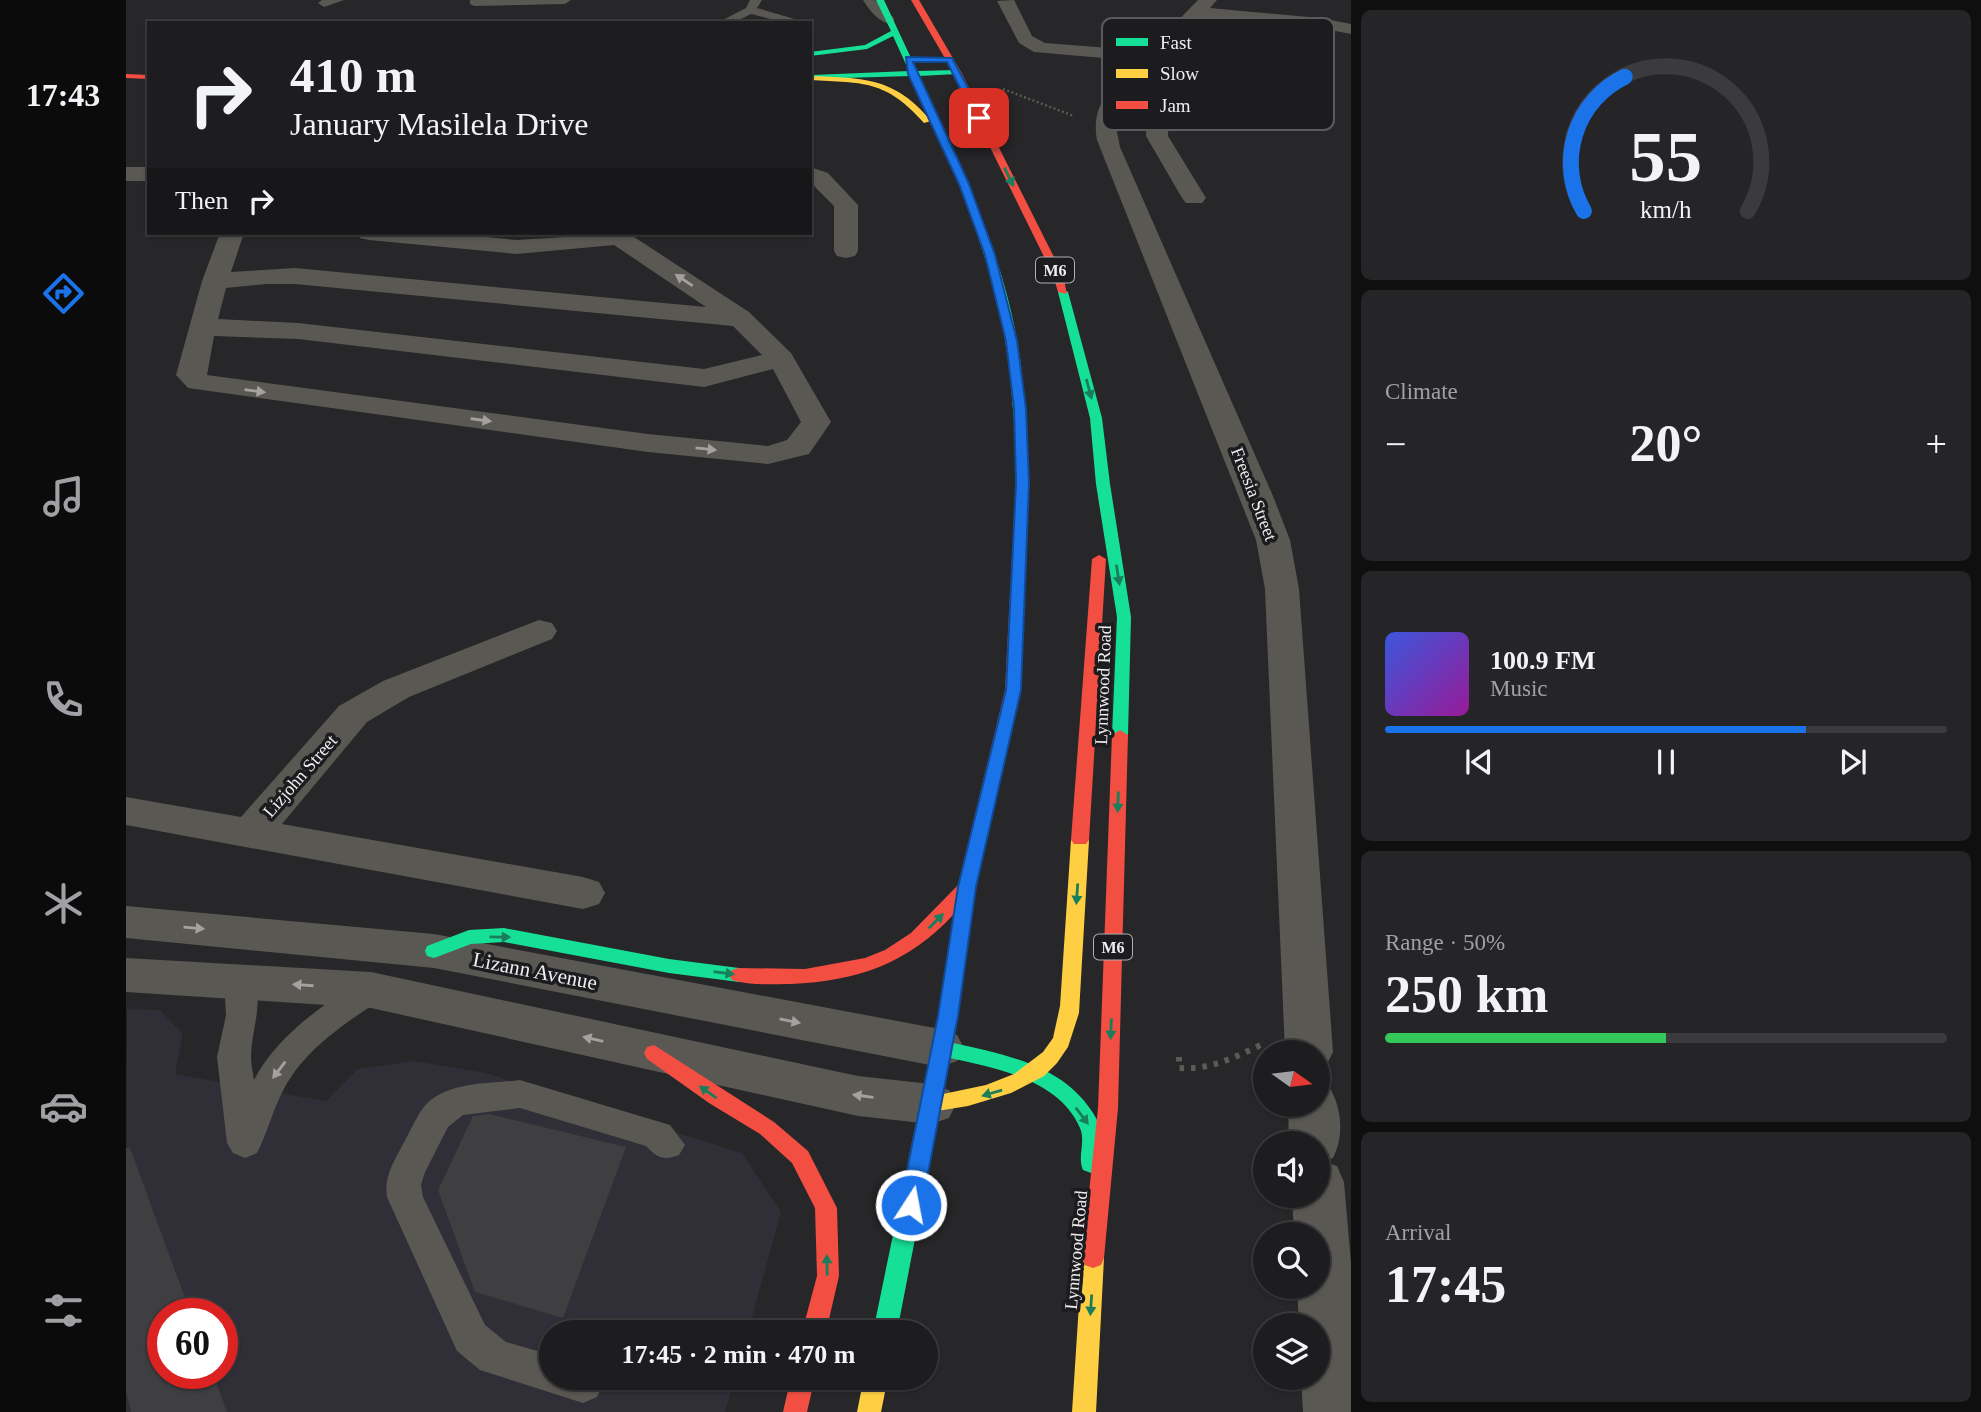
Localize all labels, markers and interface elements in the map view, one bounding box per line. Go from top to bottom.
legend [1102,18,1334,130]
text: Fast [1160,32,1192,53]
text: 410 m [290,48,417,103]
icon: right [175,49,266,140]
text: Slow [1160,63,1199,84]
text: 17:43 [26,77,100,113]
pin [949,88,1009,148]
text: Jam [1160,95,1191,116]
icon: arrive [960,99,998,137]
text: January Masilela Drive [290,106,589,142]
text: 55 [1630,117,1702,198]
one-way arrow [1004,167,1015,187]
icon: right [242,182,280,220]
text: Then [175,186,228,215]
text: km/h [1640,196,1692,223]
road number: M6 [1036,258,1074,282]
icon: directions [39,269,88,318]
one-way arrow [674,274,694,287]
one-way arrow [1084,379,1094,400]
text: Climate [1385,379,1458,404]
one-way arrow [244,386,266,397]
one-way arrow [470,415,492,426]
text: 20° [1630,415,1702,472]
text: − [1385,423,1406,465]
text: + [1926,423,1947,465]
one-way arrow [695,444,717,455]
street label: Freesia Street [1227,444,1281,544]
icon: music [39,472,88,521]
one-way arrow [1112,564,1123,586]
street label: Lynnwood Road [1091,625,1115,745]
text: 100.9 FM [1490,646,1595,675]
icon: phone [39,675,88,724]
text: Music [1490,676,1548,701]
street label: Lizjohn Street [259,731,341,821]
icon: previous [1460,743,1498,781]
icon: pause [1647,743,1685,781]
icon: next [1834,743,1872,781]
one-way arrow [1112,791,1124,813]
icon: climate [39,879,88,928]
one-way arrow [1071,883,1082,905]
one-way arrow [928,912,945,929]
one-way arrow [183,923,205,934]
text: Range · 50% [1385,930,1505,955]
one-way arrow [489,931,511,943]
road number: M6 [1094,934,1132,959]
street label: Lizann Avenue [471,947,599,995]
text: 250 km [1385,966,1548,1023]
one-way arrow [713,968,735,979]
one-way arrow [291,980,313,991]
one-way arrow [779,1015,801,1026]
one-way arrow [1105,1019,1116,1041]
one-way arrow [582,1034,604,1045]
north arrow [1253,1040,1330,1116]
map controls [1253,1040,1330,1390]
one-way arrow [272,1060,287,1078]
icon: car [39,1082,88,1131]
one-way arrow [699,1085,717,1099]
one-way arrow [981,1088,1002,1098]
one-way arrow [852,1090,874,1101]
one-way arrow [1075,1107,1089,1125]
button: sound [1253,1131,1330,1208]
position arrow [874,1168,948,1242]
street label: Lynnwood Road [1061,1190,1091,1310]
text: Arrival [1385,1220,1451,1245]
button: search [1253,1222,1330,1299]
one-way arrow [821,1254,833,1276]
text: 17:45 [1385,1256,1506,1313]
icon: filters [39,1286,88,1335]
one-way arrow [1085,1294,1096,1316]
speed limit sign: 60 [147,1298,238,1389]
button: layers [1253,1313,1330,1390]
text: 17:45 · 2 min · 470 m [622,1340,856,1369]

